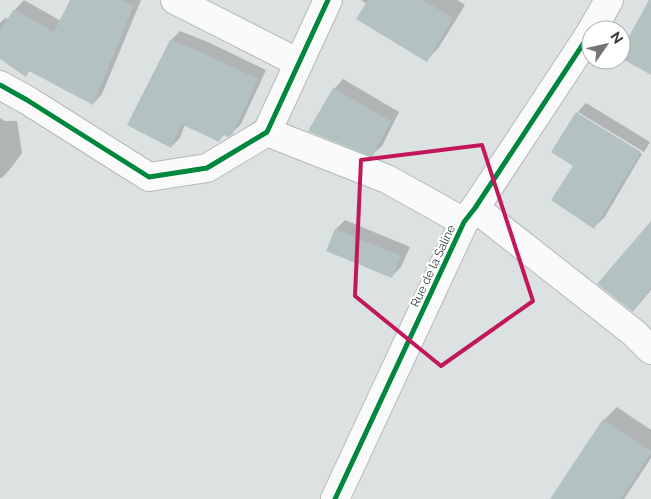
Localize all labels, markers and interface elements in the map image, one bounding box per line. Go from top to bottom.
north arrow [581,20,631,70]
text: N [607,29,626,47]
street label: Rue de la Saline [408,223,458,309]

